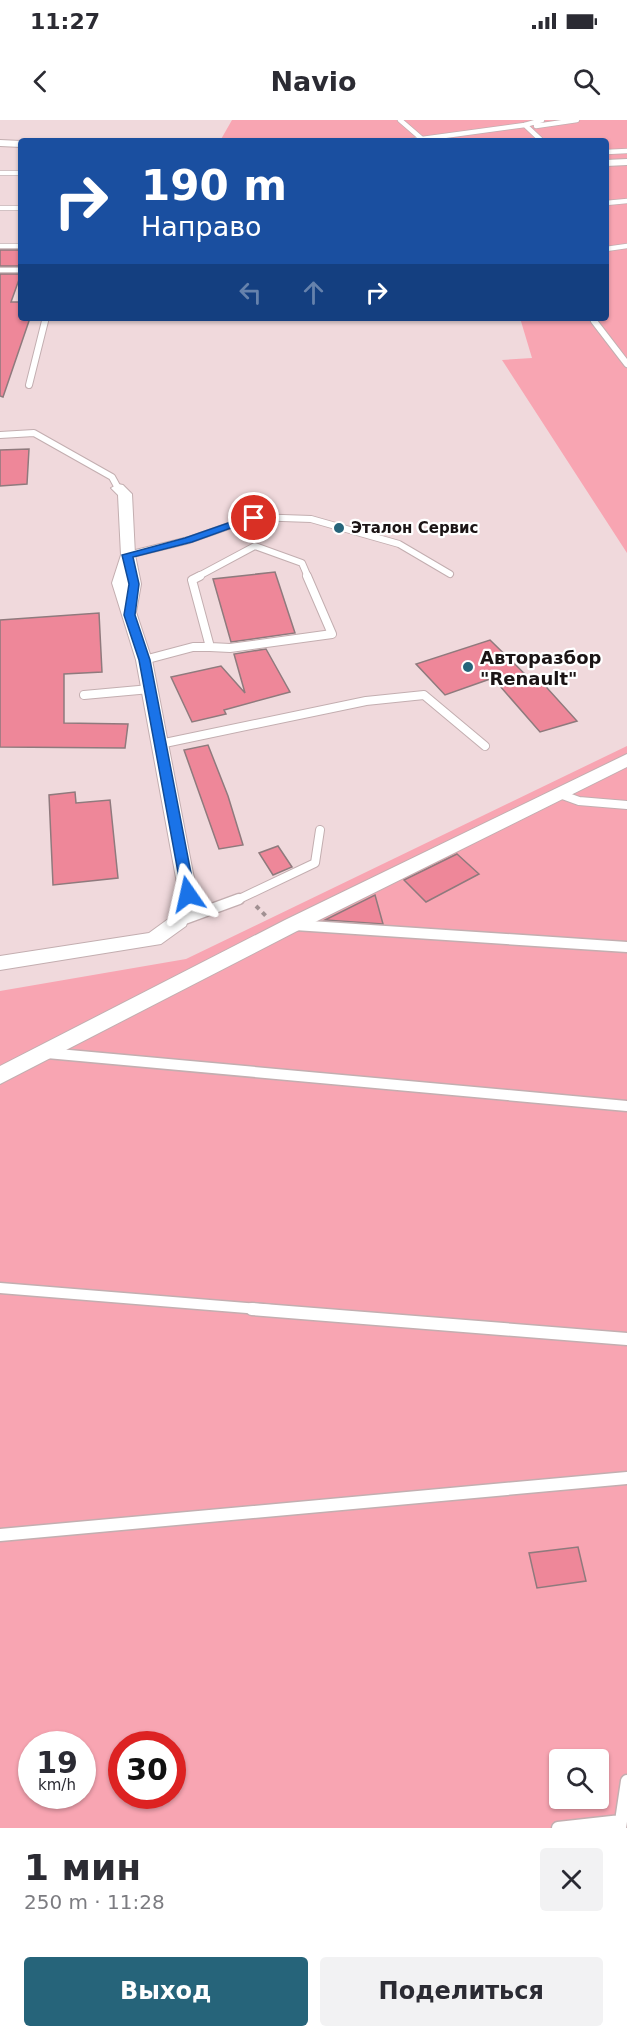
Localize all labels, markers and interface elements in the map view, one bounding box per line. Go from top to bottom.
text: 11:27 [30,9,100,34]
icon: back [24,65,57,98]
icon: search [570,65,603,98]
text: Navio [270,66,357,97]
text: 190 m [141,161,287,210]
icon: right [42,162,120,240]
text: Направо [141,211,262,242]
icon: left [234,276,267,309]
icon: ahead [297,276,330,309]
icon: right [360,276,393,309]
pin [228,492,279,543]
icon: arrive [237,501,270,534]
place label: Эталон Сервис [351,519,479,537]
marker: Эталон Сервис [332,521,346,535]
place label: Авторазбор "Renault" [480,647,602,689]
marker: Авторазбор "Renault" [461,660,475,674]
position arrow [156,862,220,926]
speed limit sign: 30 [108,1731,186,1809]
text: 19 [36,1745,78,1780]
map controls [549,1749,609,1809]
button: search [549,1749,609,1809]
text: km/h [38,1776,76,1794]
text: 1 мин [24,1847,141,1888]
button: close [540,1848,603,1911]
text: 250 m · 11:28 [24,1890,165,1914]
button: Выход [24,1957,308,2026]
button: Поделиться [320,1957,603,2026]

